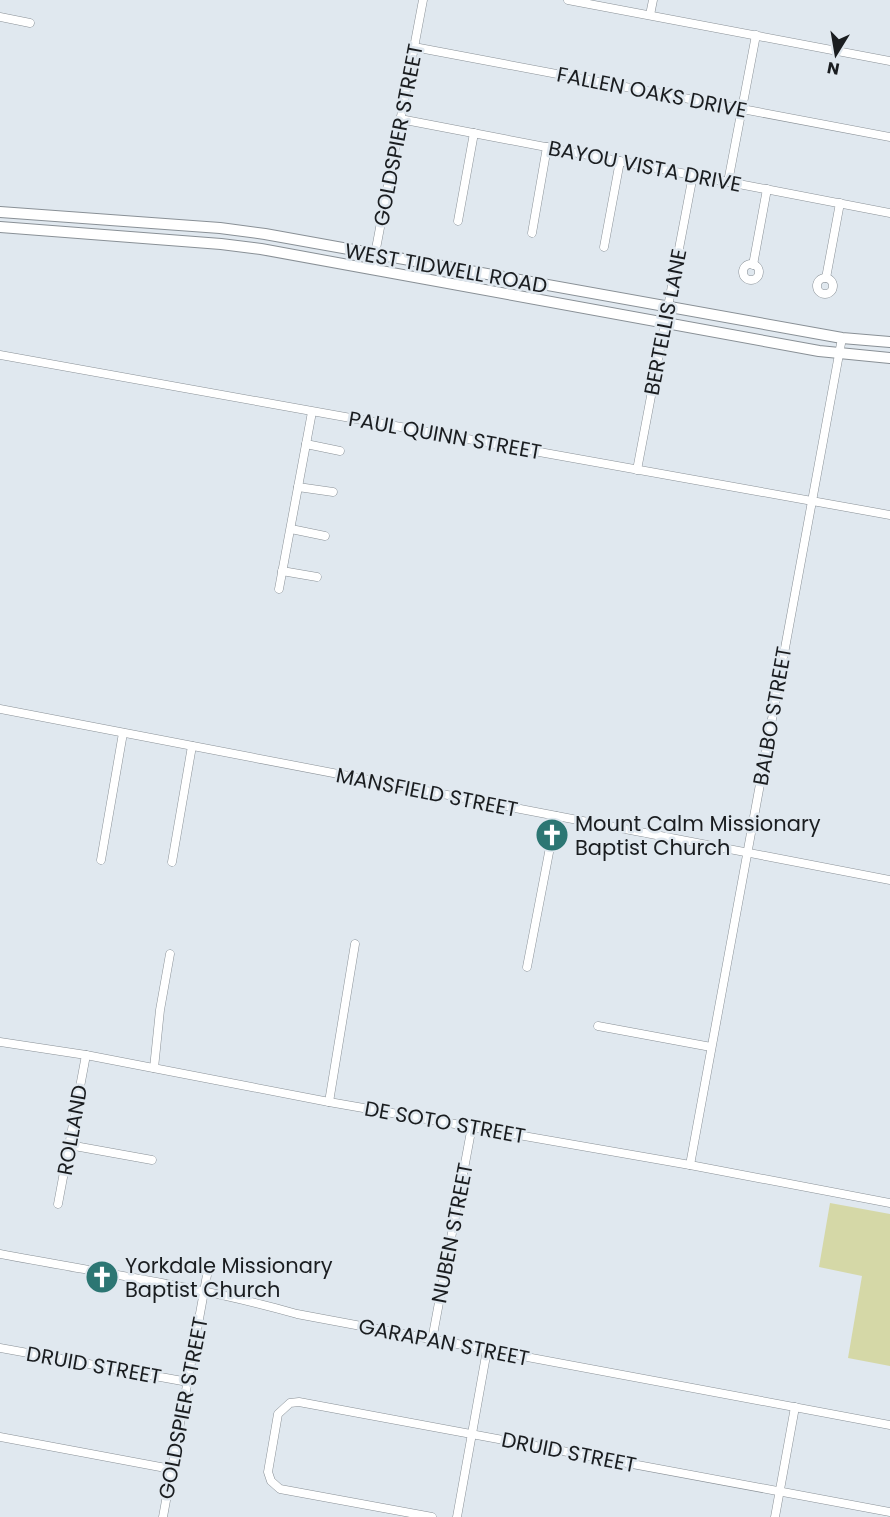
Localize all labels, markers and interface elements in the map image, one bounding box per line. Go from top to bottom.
north arrow [806,24,866,84]
street label: GOLDSPIER STREET [366,41,430,229]
text: N [825,56,841,81]
street label: FALLEN OAKS DRIVE [555,59,749,125]
street label: BAYOU VISTA DRIVE [546,133,744,199]
street label: WEST TIDWELL ROAD [342,236,550,300]
street label: BERTELLIS LANE [637,246,693,398]
street label: PAUL QUINN STREET [346,404,544,466]
street label: BALBO STREET [746,644,798,788]
street label: MANSFIELD STREET [334,760,520,824]
place label: Mount Calm Missionary Baptist Church [575,809,821,862]
church icon: Mount Calm Missionary Baptist Church [534,817,570,853]
street label: ROLLAND [50,1083,94,1177]
street label: DE SOTO STREET [362,1094,528,1150]
street label: NUBEN STREET [424,1160,480,1306]
place label: Yorkdale Missionary Baptist Church [125,1251,333,1304]
church icon: Yorkdale Missionary Baptist Church [84,1259,120,1295]
street label: GARAPAN STREET [356,1311,532,1373]
street label: GOLDSPIER STREET [151,1314,215,1502]
street label: DRUID STREET [24,1339,164,1391]
street label: DRUID STREET [499,1425,639,1479]

